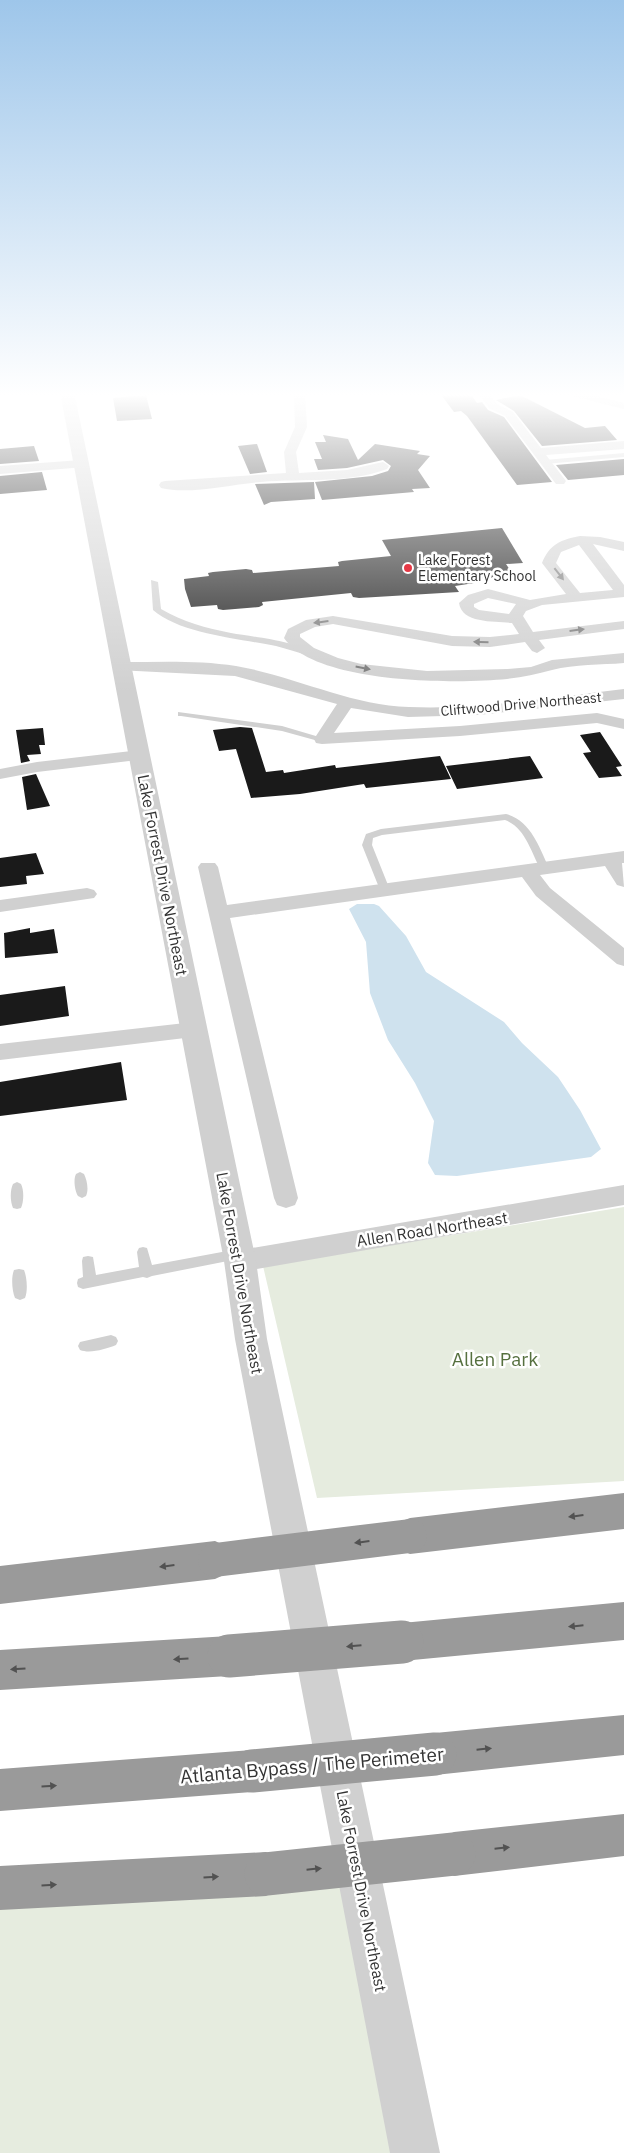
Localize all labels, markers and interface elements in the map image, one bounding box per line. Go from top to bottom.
place label: Lake Forest Elementary School [418,551,536,585]
marker: Lake Forest Elementary School [402,562,414,574]
one-way arrow [553,568,564,581]
one-way arrow [312,618,328,626]
one-way arrow [569,626,585,634]
one-way arrow [473,638,489,646]
one-way arrow [356,665,372,673]
street label: Cliftwood Drive Northeast [440,688,602,720]
street label: Lake Forrest Drive Northeast [134,773,192,977]
street label: Lake Forrest Drive Northeast [212,1170,268,1376]
street label: Allen Road Northeast [355,1207,509,1251]
park label: Allen Park [452,1347,538,1371]
one-way arrow [567,1512,583,1520]
one-way arrow [354,1538,370,1546]
one-way arrow [159,1562,175,1570]
one-way arrow [567,1622,583,1630]
one-way arrow [346,1642,362,1650]
one-way arrow [172,1655,188,1663]
one-way arrow [10,1666,26,1674]
street label: Atlanta Bypass / The Perimeter [179,1742,445,1788]
one-way arrow [476,1745,492,1753]
one-way arrow [41,1782,57,1790]
street label: Lake Forrest Drive Northeast [333,1789,391,1993]
one-way arrow [495,1844,511,1852]
one-way arrow [306,1865,322,1873]
one-way arrow [203,1872,219,1880]
one-way arrow [41,1881,57,1889]

